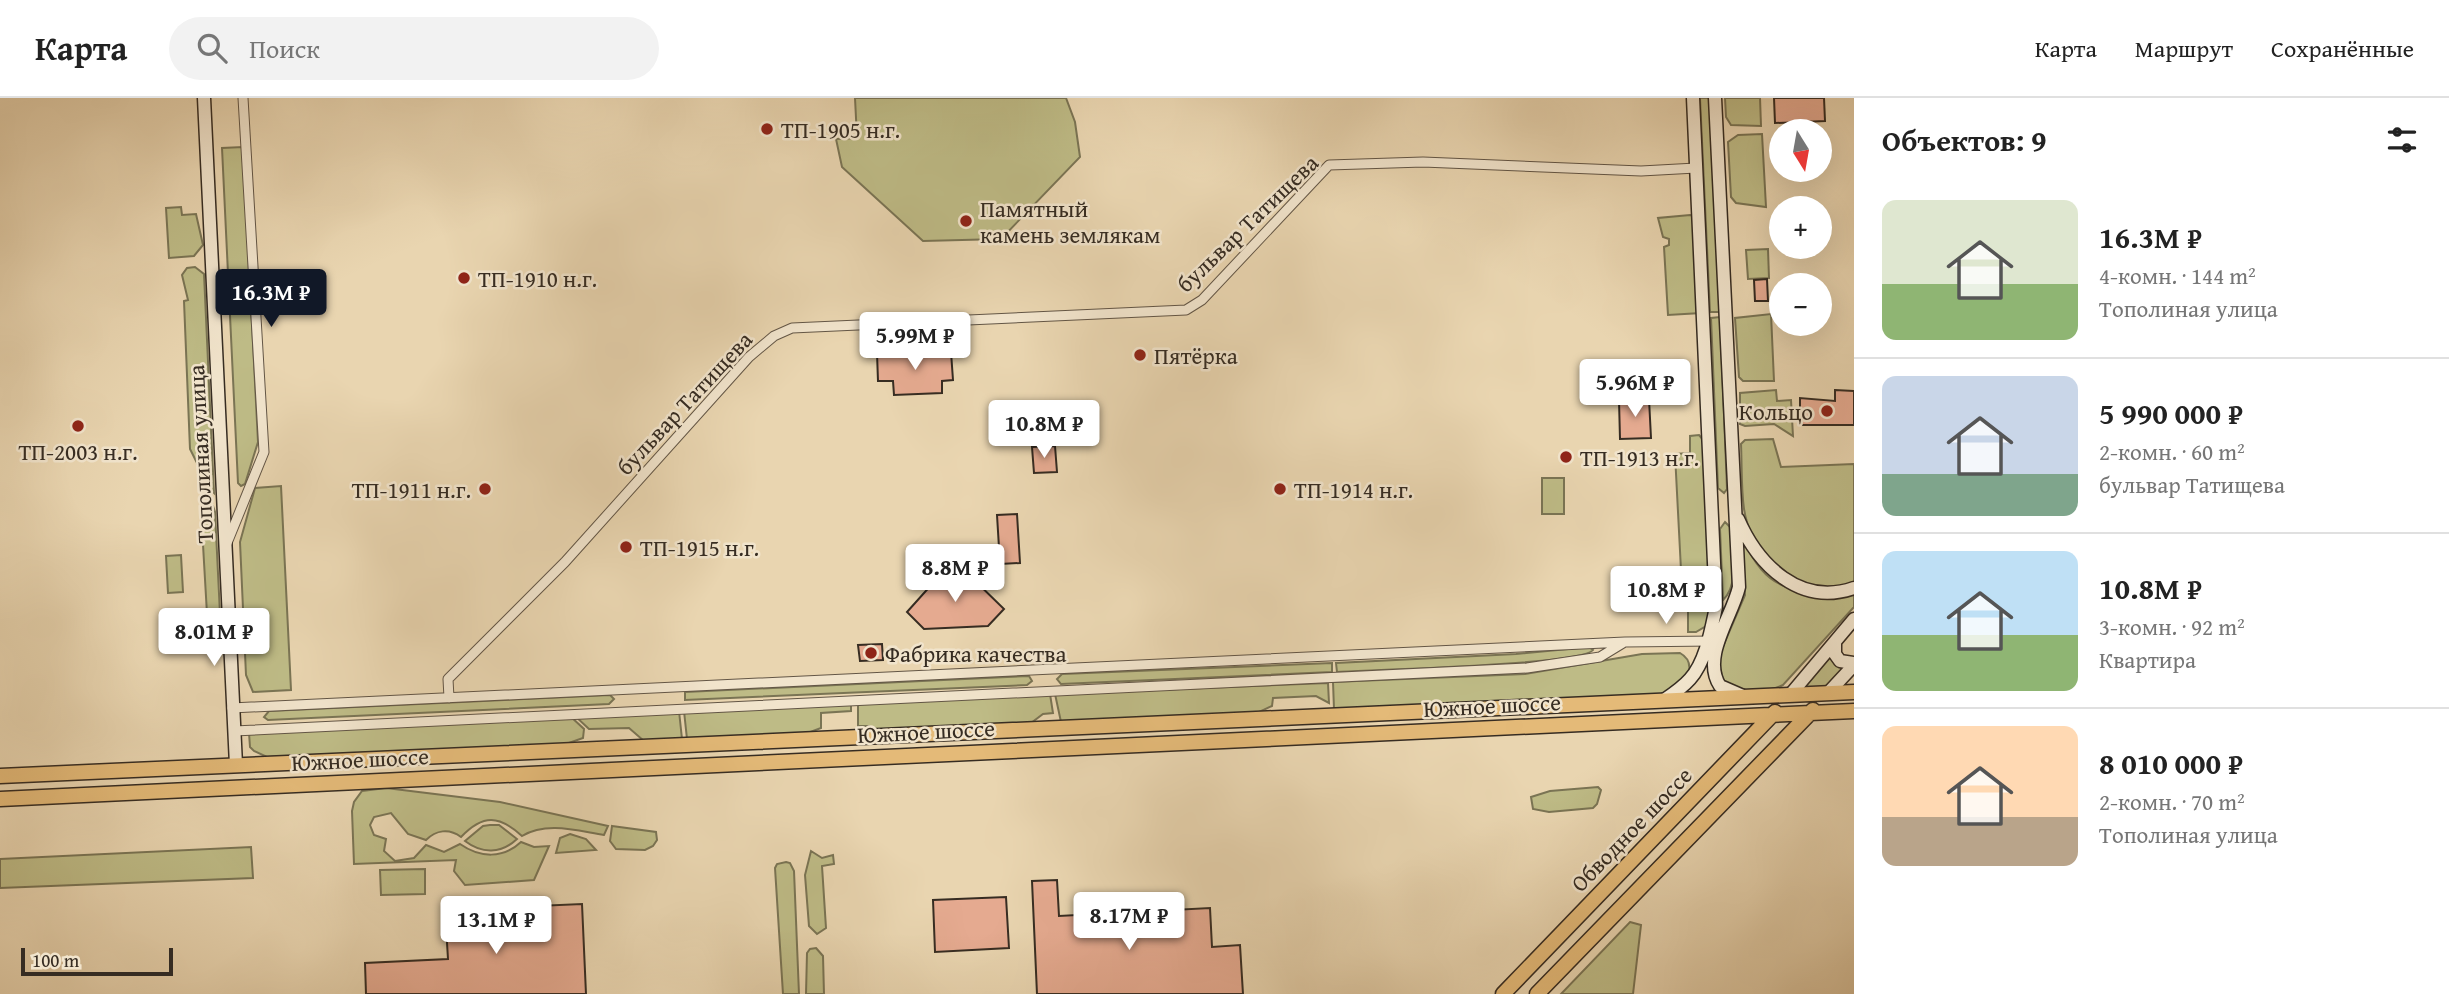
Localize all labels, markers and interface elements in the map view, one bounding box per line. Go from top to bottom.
search box [169,17,659,80]
text: Карта [35,24,127,72]
icon: search [193,29,231,67]
text: Поиск [249,29,320,68]
text: Карта [2035,31,2097,66]
text: Маршрут [2135,31,2233,66]
text: Сохранённые [2271,31,2414,66]
place label: ТП-1905 н.г. [781,113,900,146]
text: Объектов: 9 [1882,118,2046,162]
north arrow [1769,119,1832,182]
map controls [1769,119,1832,336]
marker: ТП-1905 н.г. [759,121,775,137]
icon: filters [2383,121,2421,159]
street label: бульвар Татищева [1169,147,1325,299]
place label: Памятный камень землякам [980,192,1160,251]
button: + [1769,196,1832,259]
marker: Памятный камень землякам [958,213,974,229]
text: 16.3M ₽ [2099,215,2202,259]
icon: home [1938,228,2022,312]
text: 4-комн. · 144 m² [2099,259,2256,292]
place label: ТП-1910 н.г. [478,262,597,295]
pin: 16.3M ₽ [206,270,336,329]
marker: ТП-1910 н.г. [456,270,472,286]
button: − [1769,273,1832,336]
text: 16.3M ₽ [231,275,311,308]
text: Тополиная улица [2099,292,2278,325]
pin: 5.99M ₽ [850,313,980,372]
text: 5.99M ₽ [875,318,955,351]
street label: бульвар Татищева [609,324,760,482]
place label: Пятёрка [1154,339,1238,372]
marker: Пятёрка [1132,347,1148,363]
pin: 5.96M ₽ [1570,360,1700,419]
street label: Тополиная улица [179,364,221,544]
text: 5.96M ₽ [1595,365,1675,398]
text: 5 990 000 ₽ [2099,391,2243,435]
place label: Кольцо [1739,395,1813,428]
pin: 10.8M ₽ [979,400,1109,460]
marker: Кольцо [1819,403,1835,419]
icon: home [1938,404,2022,488]
text: 10.8M ₽ [1004,406,1084,439]
marker: ТП-2003 н.г. [70,418,86,434]
place label: ТП-2003 н.г. [18,435,138,468]
text: 2-комн. · 60 m² [2099,435,2245,468]
place label: ТП-1913 н.г. [1580,441,1699,474]
marker: ТП-1913 н.г. [1558,449,1574,465]
text: бульвар Татищева [2099,468,2285,501]
place label: ТП-1911 н.г. [352,473,471,506]
place label: ТП-1914 н.г. [1294,473,1413,506]
marker: ТП-1911 н.г. [477,481,493,497]
marker: ТП-1914 н.г. [1272,481,1288,497]
place label: ТП-1915 н.г. [640,531,759,564]
marker: ТП-1915 н.г. [618,539,634,555]
pin: 8.8M ₽ [898,545,1012,604]
text: 8.8M ₽ [921,550,989,583]
pin: 10.8M ₽ [1601,566,1731,626]
text: 10.8M ₽ [2099,566,2202,610]
text: 10.8M ₽ [1626,572,1706,605]
icon: home [1938,579,2022,663]
pin: 8.01M ₽ [149,608,279,668]
text: 3-комн. · 92 m² [2099,610,2245,643]
text: 8.01M ₽ [174,614,254,647]
place label: Фабрика качества [885,637,1066,670]
text: Квартира [2099,643,2196,676]
marker: Фабрика качества [863,645,879,661]
street label: Южное шоссе [1422,685,1562,725]
street label: Южное шоссе [856,711,996,751]
street label: Южное шоссе [290,739,430,779]
text: 8 010 000 ₽ [2099,741,2243,785]
icon: home [1938,754,2022,838]
street label: Обводное шоссе [1563,759,1699,899]
text: 2-комн. · 70 m² [2099,785,2245,818]
text: Тополиная улица [2099,818,2278,851]
pin: 8.17M ₽ [1064,892,1194,952]
pin: 13.1M ₽ [431,896,561,956]
text: 8.17M ₽ [1089,898,1169,931]
text: 13.1M ₽ [456,902,536,935]
scale bar [21,945,173,977]
text: 100 m [32,946,79,974]

